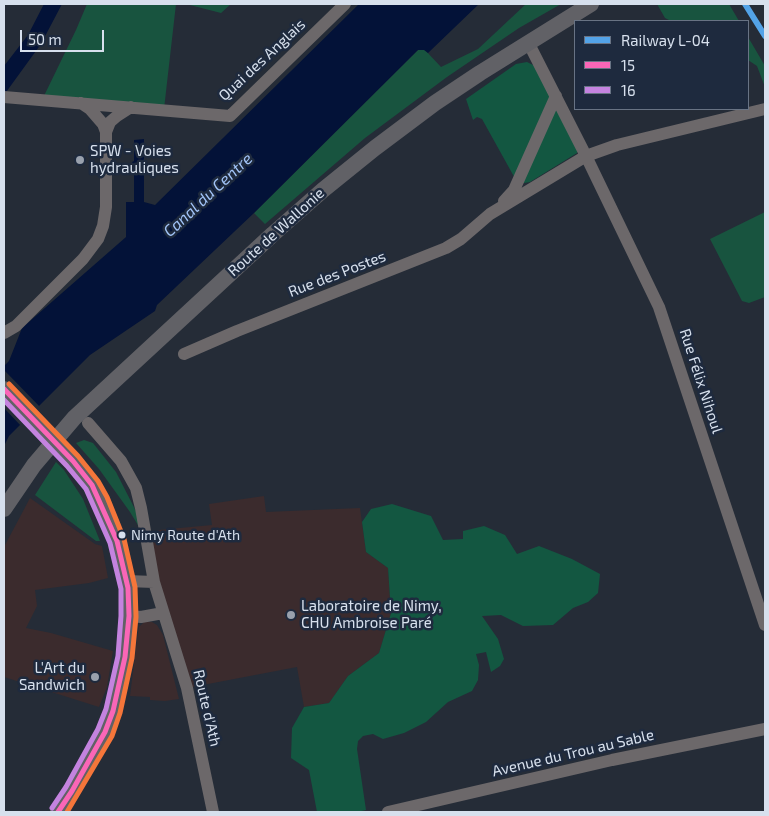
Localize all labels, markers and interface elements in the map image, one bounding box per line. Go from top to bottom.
street label: Quai des Anglais [215,15,309,105]
scale bar [22,20,106,52]
legend [574,20,749,110]
text: 50 m [28,30,62,48]
text: Railway L-04 [621,31,710,49]
text: 15 [621,56,635,74]
text: 16 [621,81,636,99]
place label: SPW - Voies hydrauliques [90,142,179,177]
water label: Canal du Centre [160,149,256,241]
marker: SPW - Voies hydrauliques [74,154,86,166]
street label: Route de Wallonie [224,184,328,280]
street label: Rue des Postes [286,247,388,301]
street label: Rue Félix Nihoul [676,326,726,436]
place label: Nimy Route d'Ath [131,527,240,543]
marker: Nimy Route d'Ath [117,530,127,540]
place label: Laboratoire de Nimy, CHU Ambroise Paré [301,597,442,632]
marker: Laboratoire de Nimy, CHU Ambroise Paré [285,609,297,621]
place label: L'Art du Sandwich [19,659,85,694]
street label: Route d'Ath [189,668,225,748]
marker: L'Art du Sandwich [89,671,101,683]
street label: Avenue du Trou au Sable [490,726,656,780]

